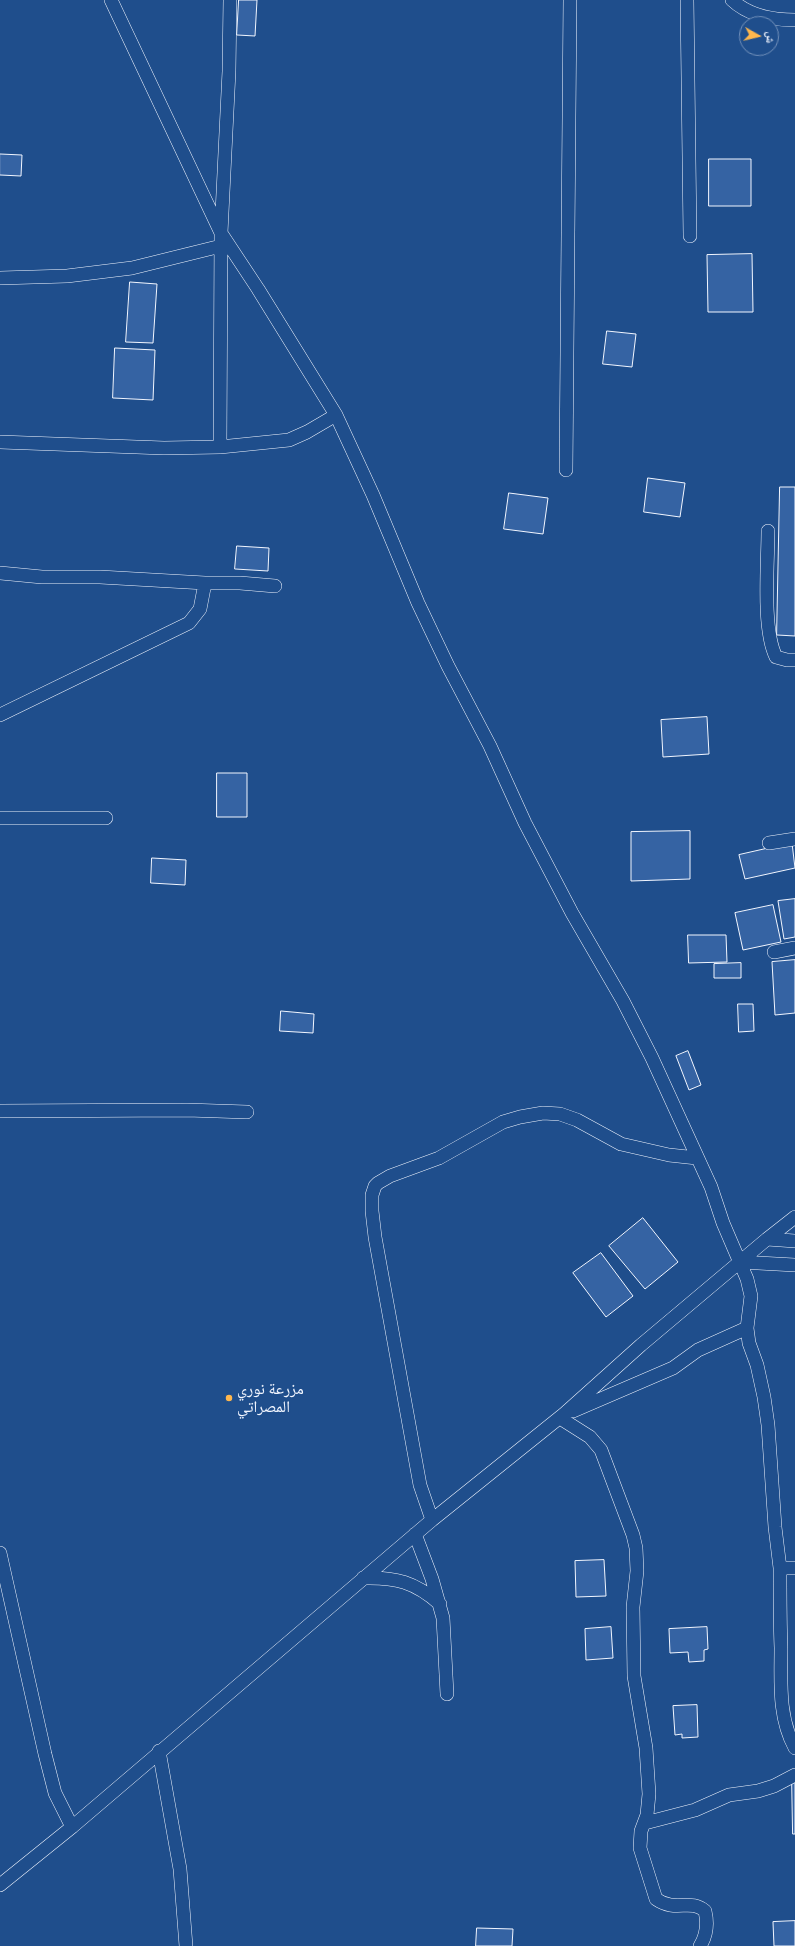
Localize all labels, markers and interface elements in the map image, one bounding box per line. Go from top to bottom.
north arrow [739,16,779,56]
text: ش [763,31,778,44]
place label: مزرعة نوري المصراتي [237,1379,304,1417]
marker: مزرعة نوري المصراتي [224,1393,234,1403]

